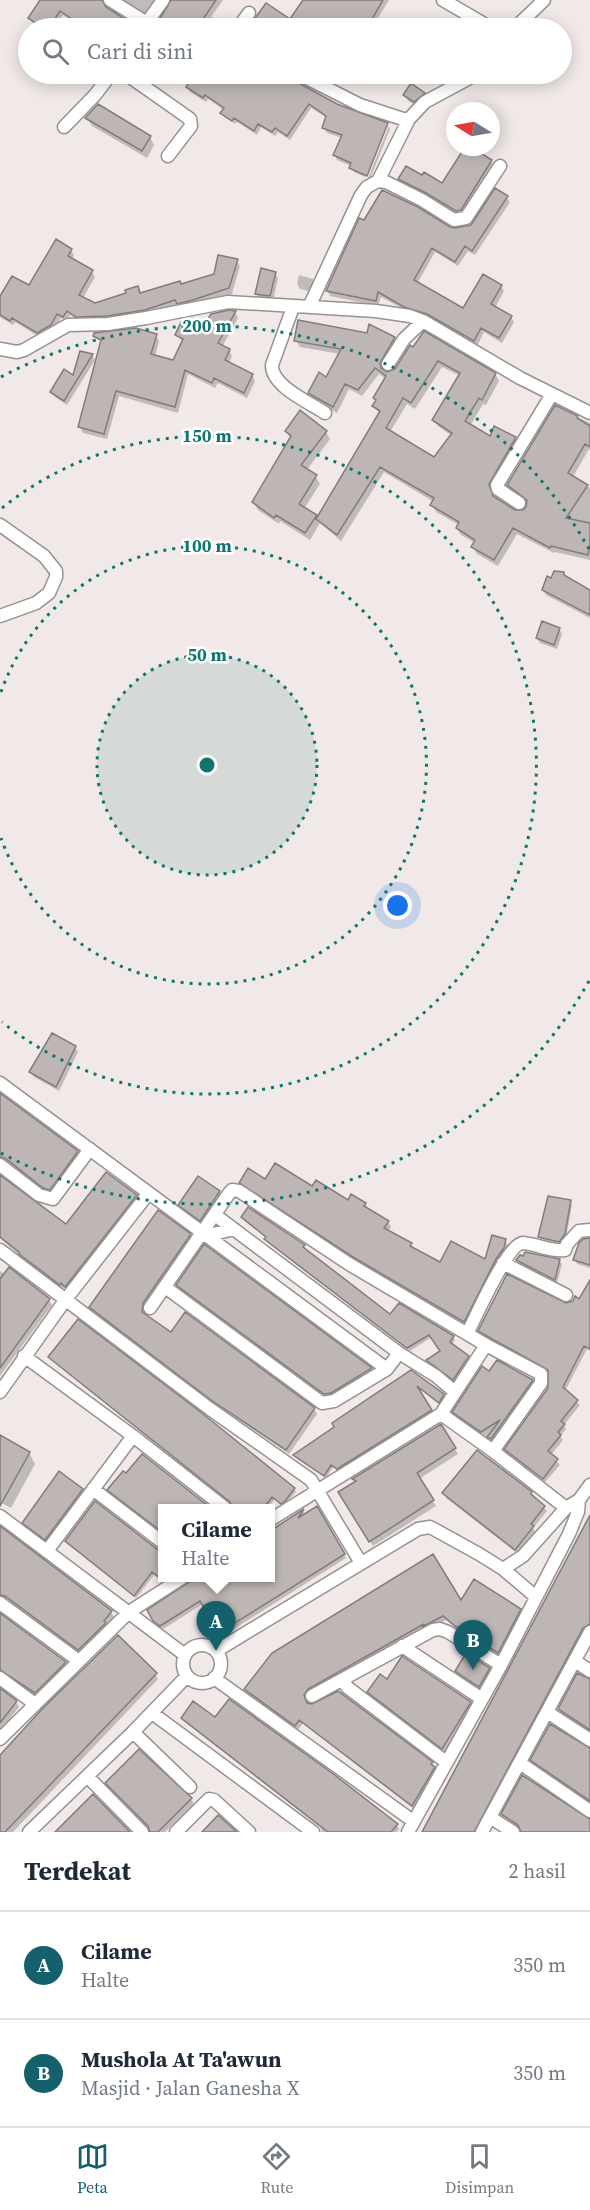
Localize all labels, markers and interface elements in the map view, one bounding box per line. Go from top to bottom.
search box [18,18,572,84]
icon: search [39,35,72,68]
text: Cari di sini [87,36,193,66]
north arrow [446,102,500,156]
text: 200 m [182,313,232,338]
text: 150 m [182,423,232,448]
text: 100 m [182,533,232,558]
text: 50 m [187,642,227,667]
centre of rings [197,755,217,775]
your location [383,891,412,920]
popup [158,1504,275,1582]
text: Cilame [181,1514,252,1544]
text: Halte [181,1544,229,1572]
pin: A [196,1602,236,1651]
pin: B [454,1620,492,1670]
text: Terdekat [24,1853,131,1889]
text: 2 hasil [509,1857,566,1885]
text: Cilame [81,1936,152,1966]
text: A [37,1951,50,1979]
text: 350 m [513,1951,566,1979]
text: Halte [81,1966,129,1994]
text: Mushola At Ta'awun [81,2044,282,2074]
text: B [37,2059,50,2087]
text: 350 m [513,2059,566,2087]
text: Masjid · Jalan Ganesha X [81,2074,300,2102]
tab: Peta [76,2140,109,2198]
tab: Rute [260,2140,293,2198]
tab: Disimpan [445,2140,514,2198]

